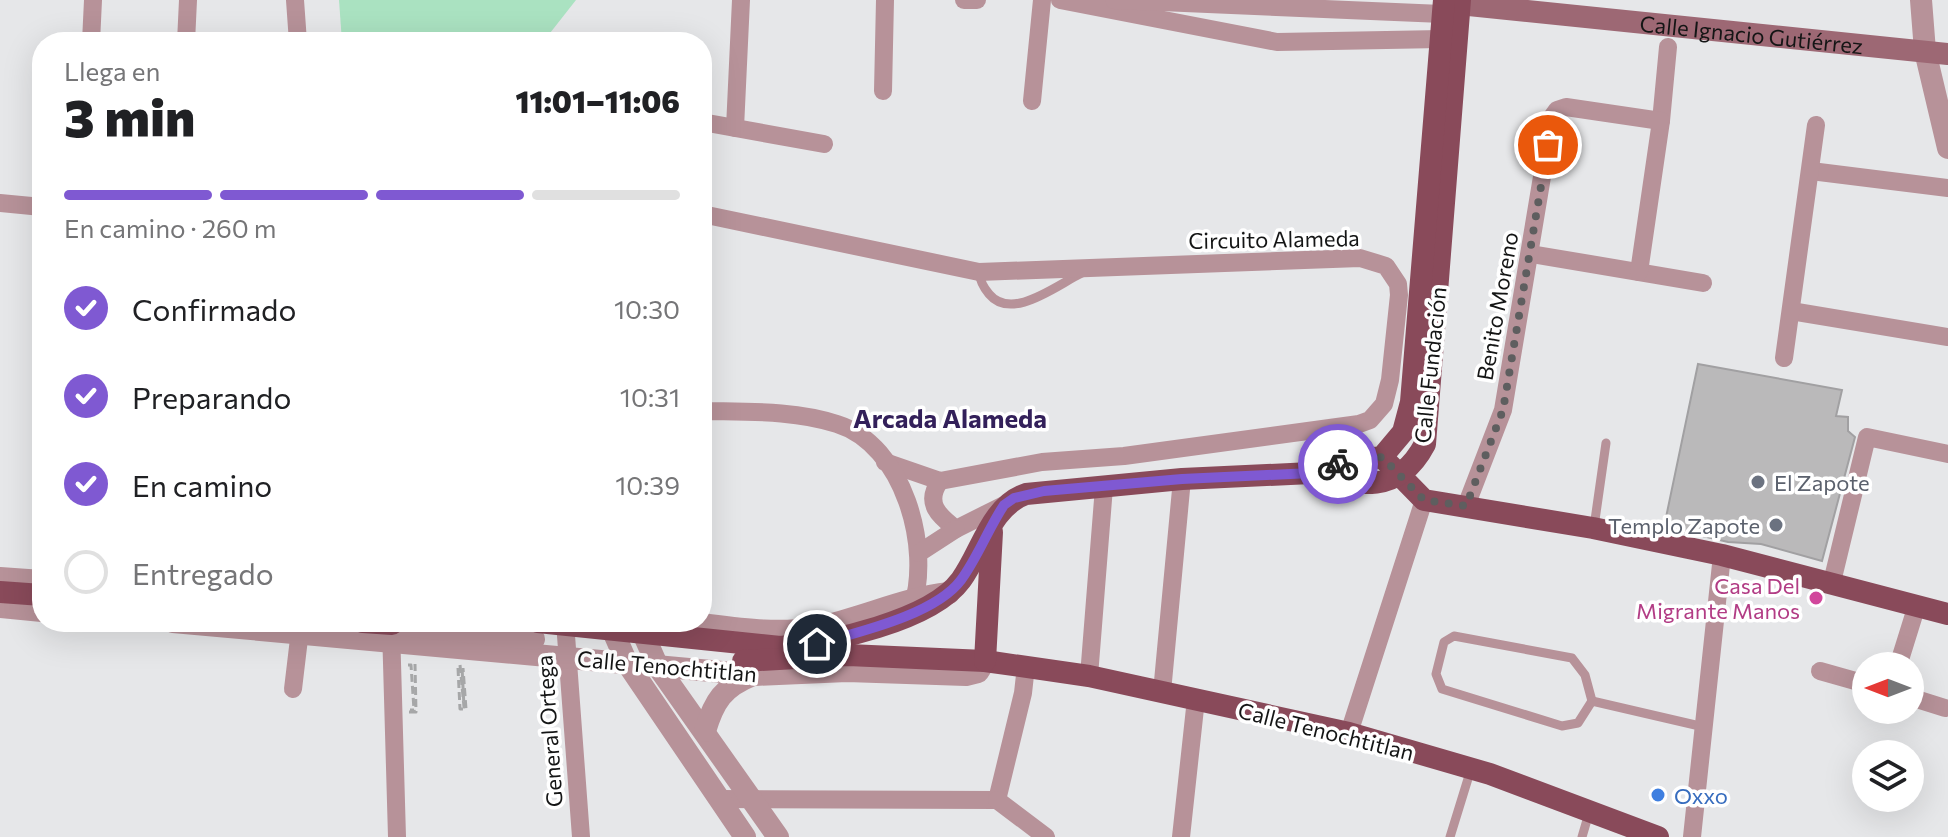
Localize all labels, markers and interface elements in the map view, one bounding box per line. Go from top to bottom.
street label: Calle Ignacio Gutiérrez [1639,9,1864,59]
text: Llega en [64,55,160,86]
text: 11:01–11:06 [515,82,680,119]
text: 3 min [64,84,195,148]
pin [1514,111,1582,179]
icon: bag [1526,123,1570,167]
text: En camino · 260 m [64,212,276,243]
street label: Circuito Alameda [1188,224,1360,254]
street label: Benito Moreno [1471,230,1523,382]
street label: Calle Fundación [1408,285,1452,445]
icon: check [64,286,108,330]
text: Confirmado [132,290,296,327]
text: 10:30 [614,293,680,324]
icon: check [64,374,108,418]
text: Preparando [132,378,291,415]
text: 10:31 [620,381,680,412]
district label: Arcada Alameda [853,402,1047,433]
courier [1298,424,1378,504]
icon: bike [1316,442,1360,486]
icon: check [64,462,108,506]
text: En camino [132,466,272,503]
text: 10:39 [615,469,680,500]
place label: El Zapote [1774,469,1870,496]
marker: El Zapote [1749,473,1767,491]
place label: Templo Zapote [1608,512,1760,539]
marker: Templo Zapote [1767,516,1785,534]
text: Entregado [132,554,274,591]
place label: Casa Del Migrante Manos [1636,572,1800,624]
marker: Casa Del Migrante Manos [1807,589,1825,607]
pin [783,610,851,678]
icon: home [795,622,839,666]
street label: Calle Tenochtitlan [576,645,758,687]
north arrow [1852,652,1924,724]
map controls [1852,652,1924,812]
street label: General Ortega [530,654,568,808]
street label: Calle Tenochtitlan [1235,696,1417,766]
button: layers [1852,740,1924,812]
place label: Oxxo [1674,782,1728,809]
marker: Oxxo [1649,786,1667,804]

